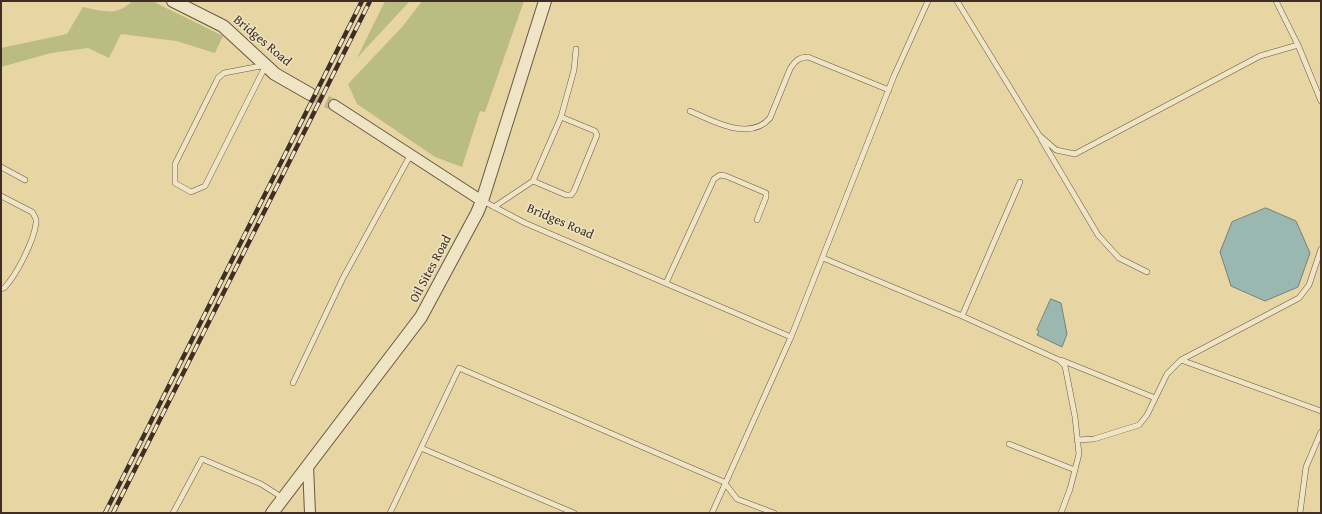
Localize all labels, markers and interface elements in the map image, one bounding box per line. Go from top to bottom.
street label: Bridges Road [230,12,294,70]
street label: Bridges Road [524,201,596,243]
street label: Oil Sites Road [407,233,455,305]

